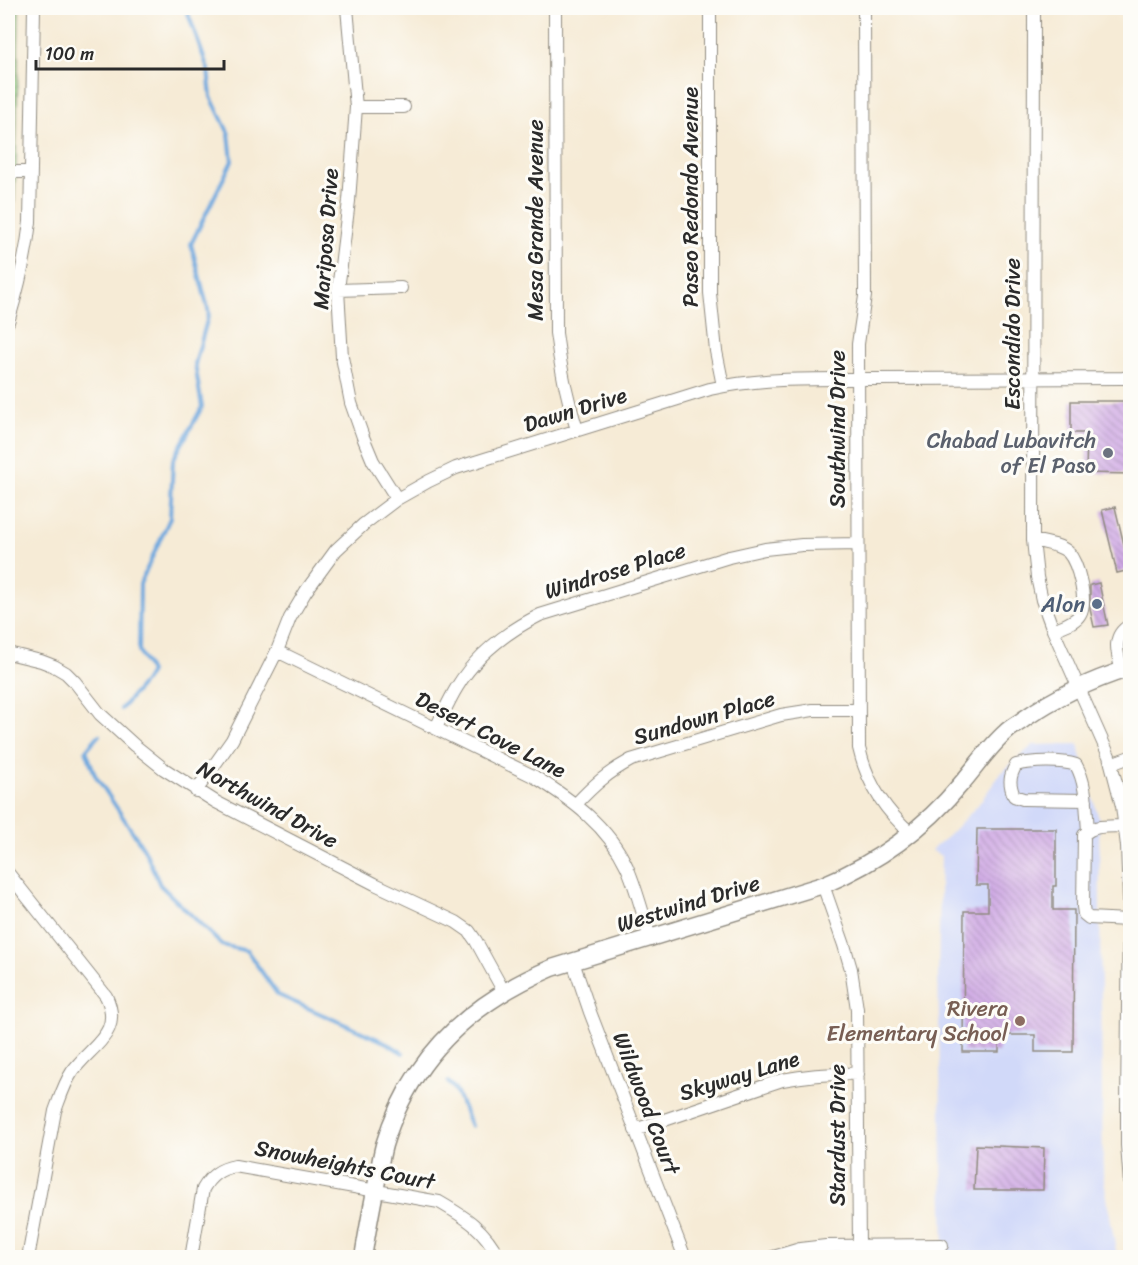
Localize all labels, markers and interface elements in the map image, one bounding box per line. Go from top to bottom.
scale bar [36,33,224,71]
text: 100 m [45,38,94,70]
street label: Paseo Redondo Avenue [671,86,710,307]
street label: Mesa Grande Avenue [516,119,555,321]
street label: Mariposa Drive [301,167,350,311]
street label: Escondido Drive [993,258,1032,410]
street label: Southwind Drive [818,350,857,508]
street label: Dawn Drive [519,375,632,444]
place label: Chabad Lubavitch of El Paso [927,421,1096,485]
marker: Chabad Lubavitch of El Paso [1101,446,1115,460]
street label: Windrose Place [540,530,691,610]
place label: Alon [1040,585,1085,624]
marker: Alon [1090,597,1104,611]
street label: Sundown Place [629,679,780,756]
street label: Desert Cove Lane [408,680,574,789]
street label: Northwind Drive [190,749,346,860]
street label: Westwind Drive [612,863,765,944]
place label: Rivera Elementary School [826,989,1009,1053]
marker: Rivera Elementary School [1013,1014,1027,1028]
street label: Wildwood Court [601,1026,692,1181]
street label: Skyway Lane [674,1039,804,1112]
street label: Stardust Drive [818,1064,857,1206]
street label: Snowheights Court [251,1128,439,1201]

